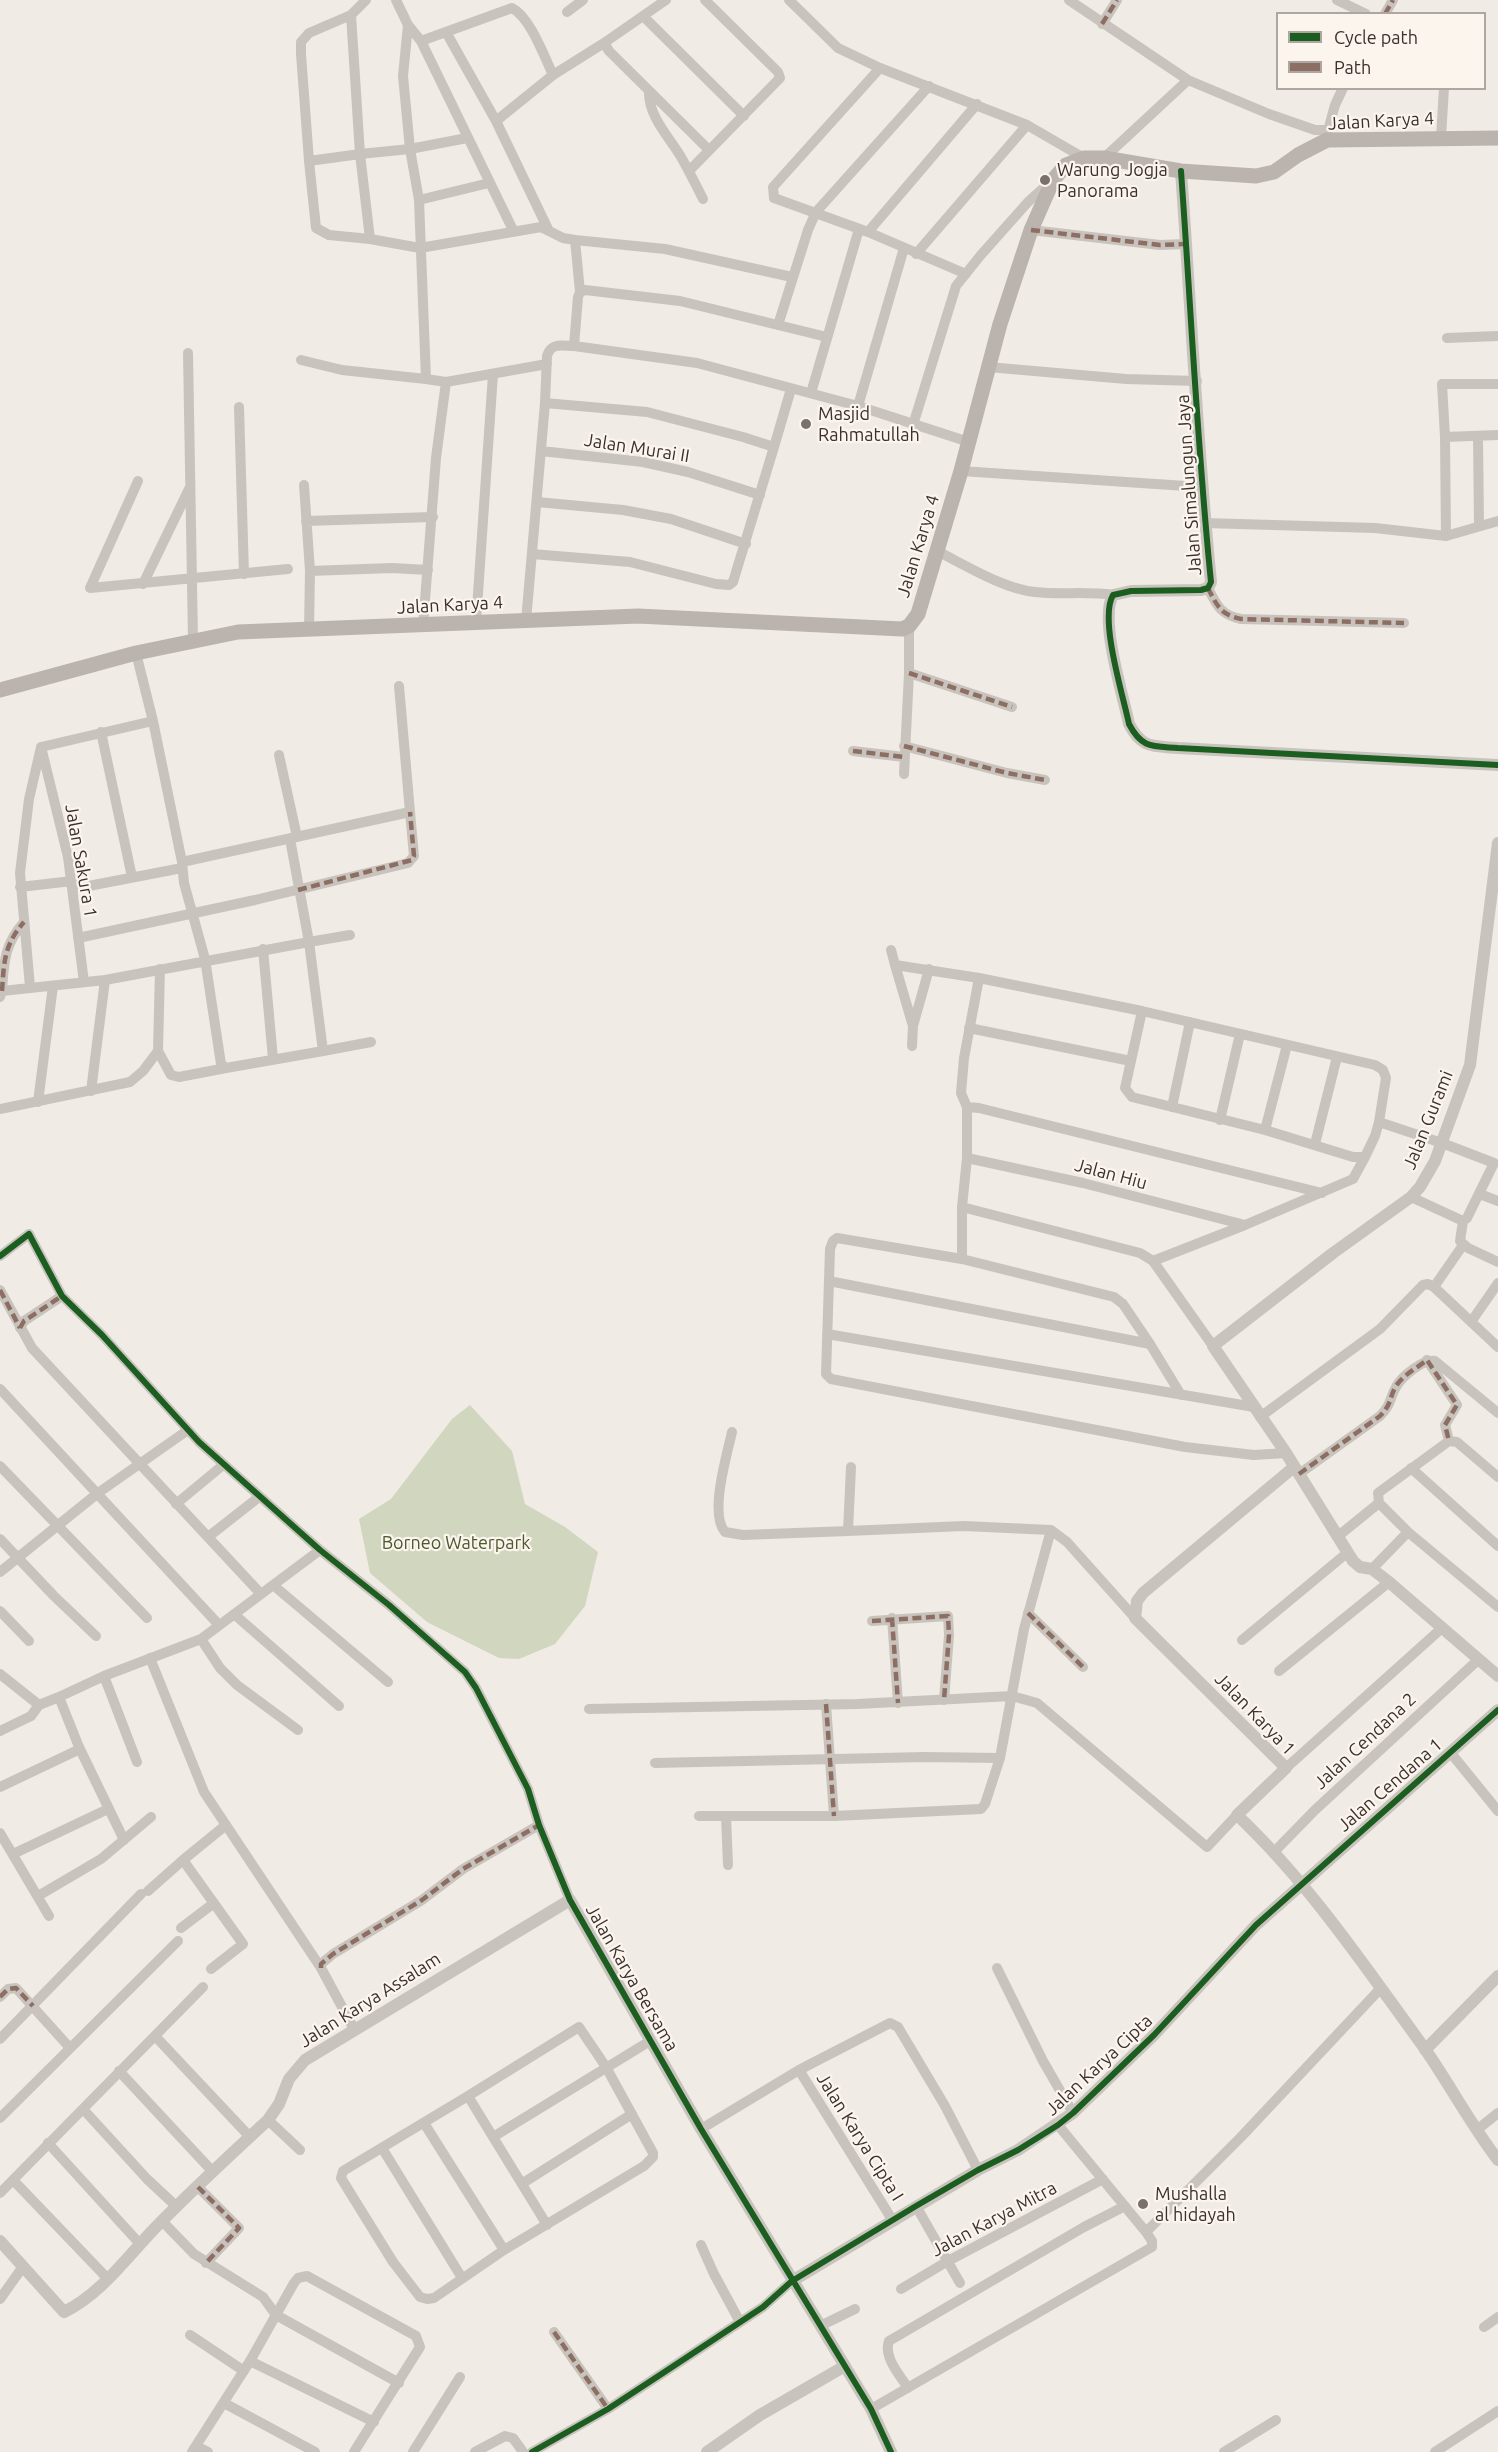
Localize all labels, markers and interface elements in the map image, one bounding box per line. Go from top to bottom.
legend [1276,12,1486,90]
text: Cycle path [1334,27,1418,47]
text: Path [1334,57,1371,77]
street label: Jalan Karya 4 [1327,107,1435,135]
place label: Warung Jogja Panorama [1057,159,1168,201]
marker: Warung Jogja Panorama [1038,173,1052,187]
street label: Jalan Simalungun Jaya [1172,394,1206,576]
place label: Masjid Rahmatullah [818,403,920,446]
marker: Masjid Rahmatullah [799,417,813,431]
street label: Jalan Murai II [583,429,691,467]
street label: Jalan Karya 4 [892,492,944,600]
street label: Jalan Karya 4 [396,591,504,619]
street label: Jalan Sakura 1 [60,803,102,919]
street label: Jalan Gurami [1398,1067,1458,1173]
street label: Jalan Hiu [1073,1154,1149,1194]
park label: Borneo Waterpark [382,1532,530,1554]
street label: Jalan Karya 1 [1210,1668,1300,1760]
street label: Jalan Cendana 2 [1310,1688,1420,1794]
street label: Jalan Cendana 1 [1333,1734,1447,1836]
street label: Jalan Karya Bersama [581,1901,683,2055]
street label: Jalan Karya Assalam [295,1948,445,2052]
street label: Jalan Karya Cipta [1041,2010,1157,2120]
street label: Jalan Karya Cipta I [812,2069,908,2205]
street label: Jalan Karya Mitra [928,2177,1060,2261]
place label: Mushalla al hidayah [1155,2183,1236,2226]
marker: Mushalla al hidayah [1136,2197,1150,2211]

